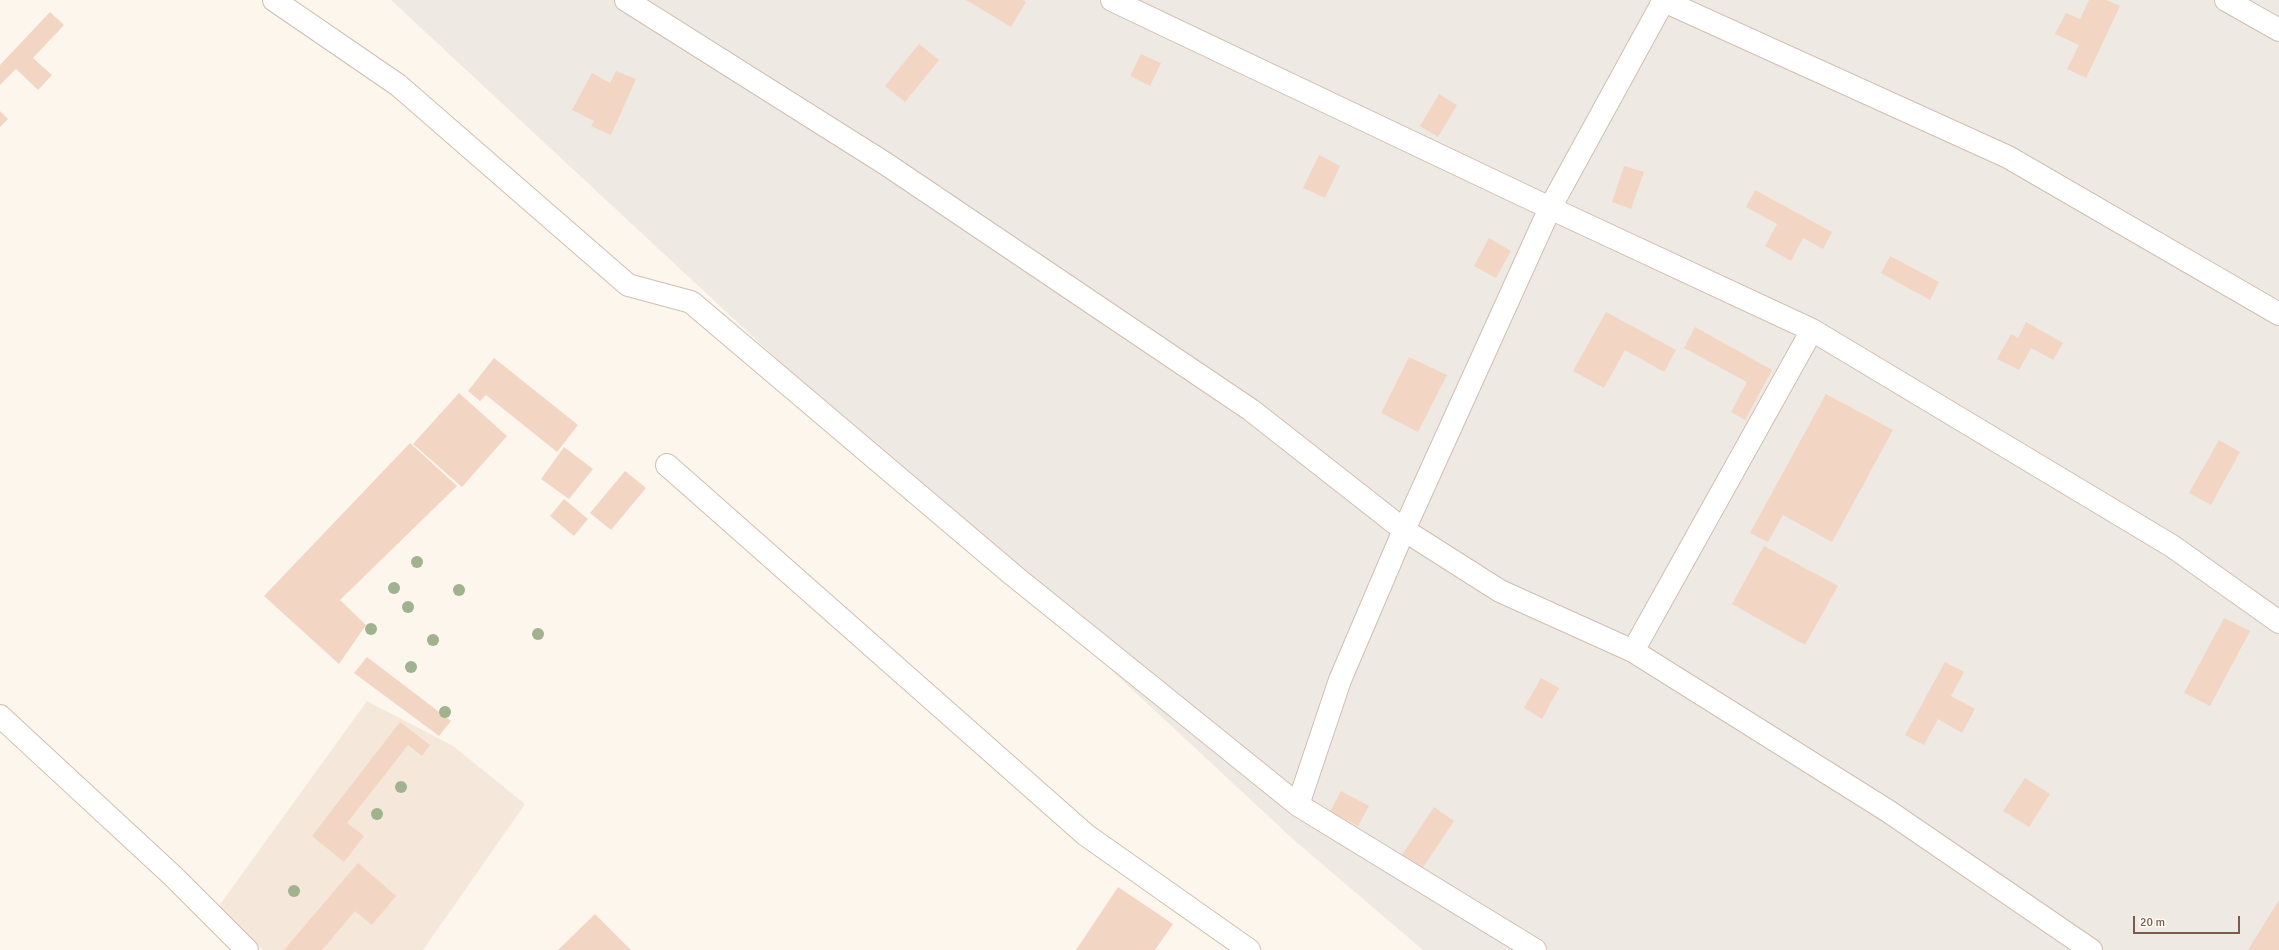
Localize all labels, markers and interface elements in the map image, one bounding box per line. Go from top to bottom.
scale bar [2135,908,2242,934]
text: 20 m [2140,915,2165,930]

